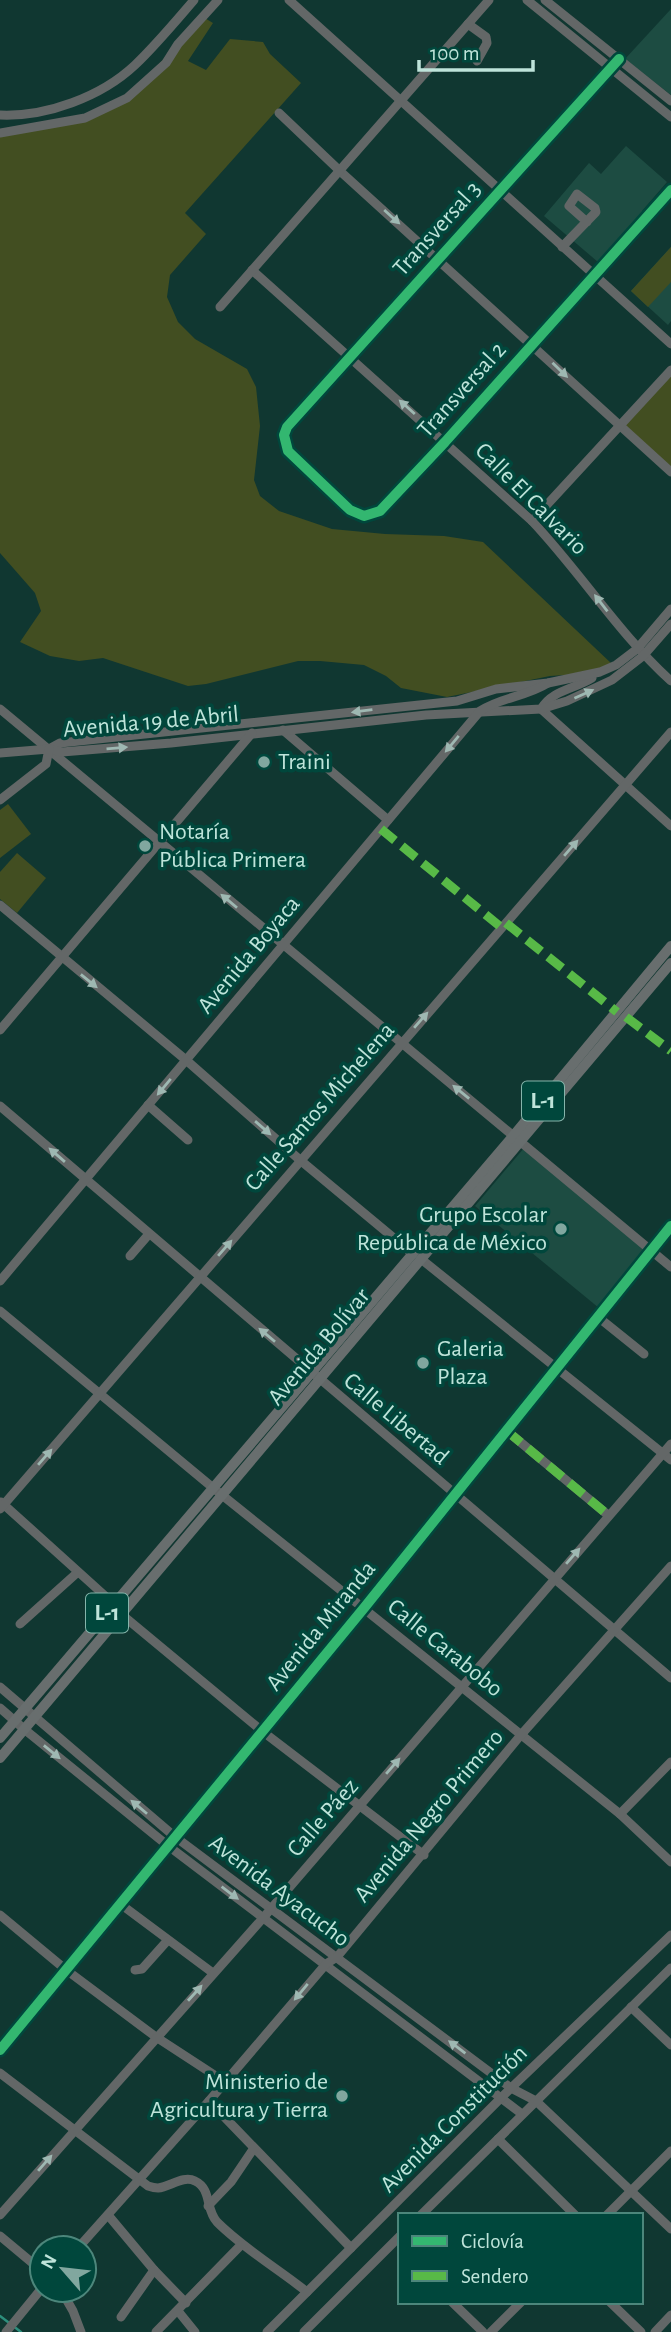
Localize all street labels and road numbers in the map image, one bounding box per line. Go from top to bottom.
street label: Transversal 3 [389,177,485,281]
street label: Transversal 2 [413,338,511,442]
street label: Calle El Calvario [470,438,592,560]
street label: Avenida 19 de Abril [62,702,240,742]
street label: Avenida Boyaca [193,892,305,1018]
street label: Calle Santos Michelena [241,1018,399,1196]
road number: L-1 [522,1082,564,1120]
street label: Avenida Bolívar [263,1284,375,1410]
street label: Calle Libertad [339,1368,453,1470]
street label: Avenida Miranda [262,1557,380,1695]
road number: L-1 [86,1594,128,1632]
street label: Calle Carabobo [383,1594,507,1702]
street label: Avenida Negro Primero [350,1725,508,1907]
street label: Calle Páez [283,1774,363,1861]
street label: Avenida Ayacucho [204,1830,354,1952]
street label: Avenida Constitución [376,2041,532,2197]

